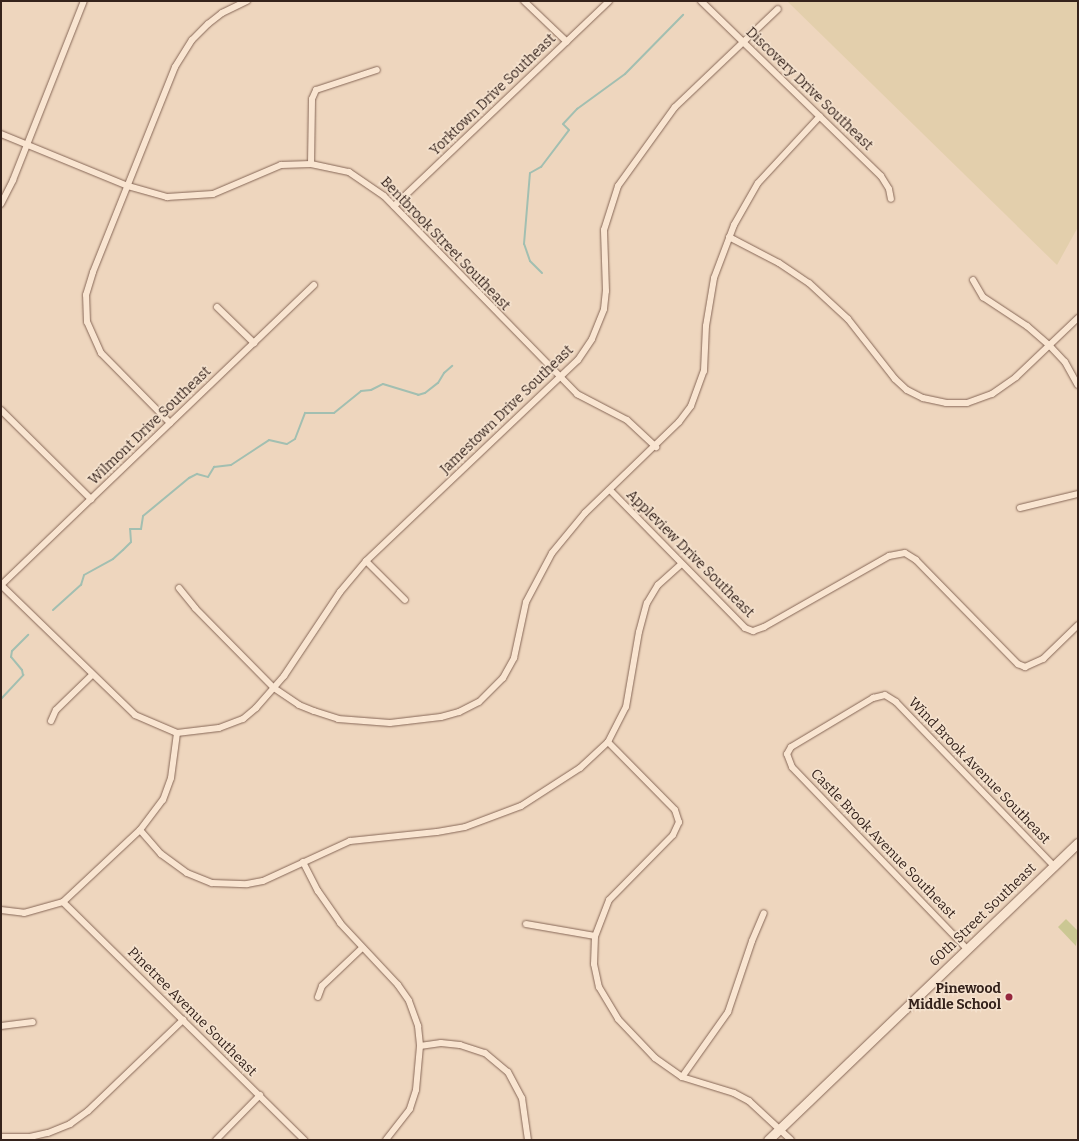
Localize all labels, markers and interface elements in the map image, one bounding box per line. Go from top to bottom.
street label: Discovery Drive Southeast [742,24,876,154]
street label: Yorktown Drive Southeast [427,31,559,159]
street label: Bentbrook Street Southeast [377,174,513,314]
street label: Jamestown Drive Southeast [437,342,577,478]
street label: Wilmont Drive Southeast [86,363,214,489]
street label: Appleview Drive Southeast [623,487,757,621]
street label: Wind Brook Avenue Southeast [905,694,1053,848]
street label: Castle Brook Avenue Southeast [807,766,959,922]
street label: 60th Street Southeast [926,860,1040,970]
street label: Pinetree Avenue Southeast [124,944,260,1080]
place label: Pinewood Middle School [908,981,1001,1014]
marker: Pinewood Middle School [1004,992,1014,1002]

